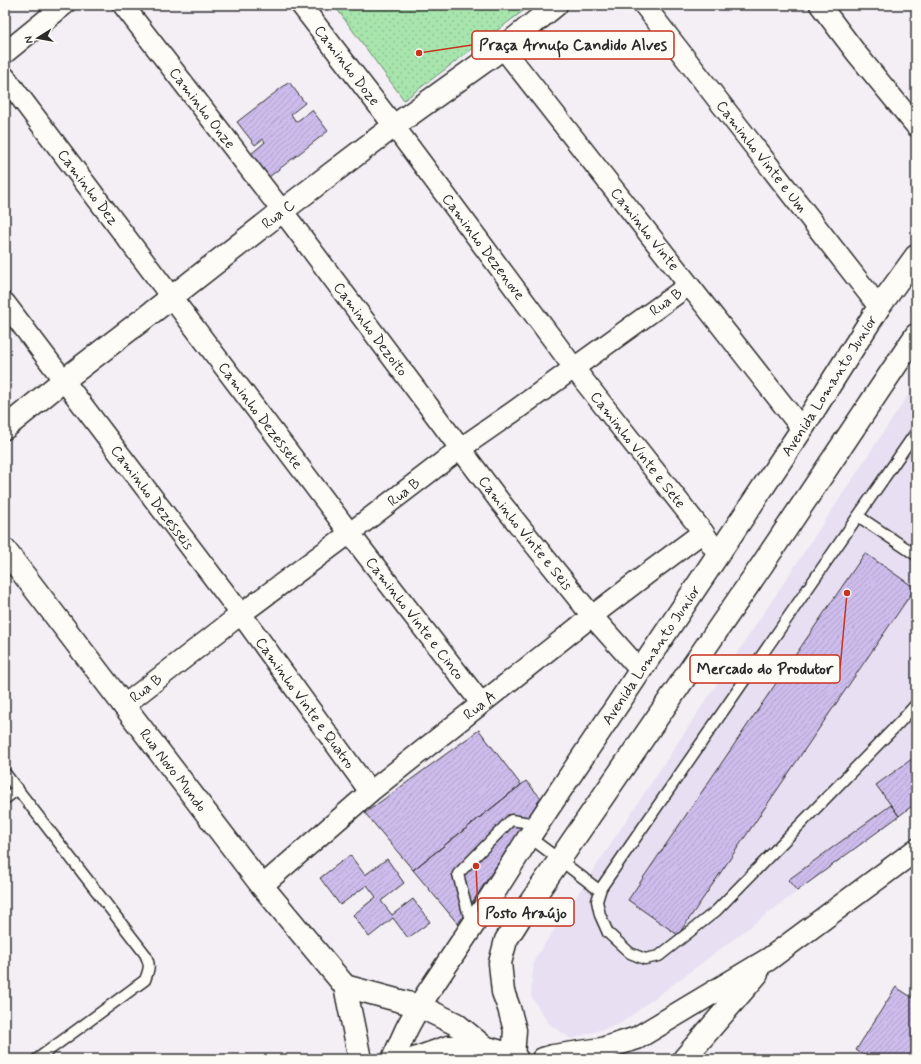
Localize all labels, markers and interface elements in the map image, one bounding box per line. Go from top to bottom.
north arrow [18,18,58,58]
street label: Caminho Doze [309,21,384,111]
callout: Praça Arnufo Candido Alves [472,31,674,59]
text: N [22,35,37,45]
text: Praça Arnufo Candido Alves [479,35,668,58]
street label: Caminho Onze [164,64,240,153]
street label: Caminho Vinte e Um [711,97,811,218]
street label: Caminho Dez [52,146,123,230]
street label: Caminho Vinte [605,184,683,275]
street label: Caminho Dezenove [437,190,529,305]
street label: Rua C [258,195,300,234]
street label: Caminho Dezoito [328,278,412,381]
street label: Rua B [646,284,687,321]
street label: Avenida Lomanto Junior [777,311,883,461]
street label: Caminho Dezessete [213,358,307,473]
street label: Caminho Vinte e Sete [585,388,690,513]
street label: Caminho Dezesseis [105,442,198,555]
street label: Caminho Vinte e Seis [473,472,577,595]
street label: Rua B [384,474,425,512]
street label: Caminho Vinte e Cinco [361,553,468,684]
street label: Avenida Lomanto Junior [598,582,706,729]
street label: Caminho Vinte e Quatro [250,634,359,773]
callout: Mercado do Produtor [690,655,840,683]
text: Mercado do Produtor [697,659,834,680]
street label: Rua B [126,670,167,708]
street label: Rua A [460,687,501,725]
street label: Rua Novo Mundo [134,725,211,817]
callout: Posto Araújo [478,898,574,926]
text: Posto Araújo [485,903,567,924]

